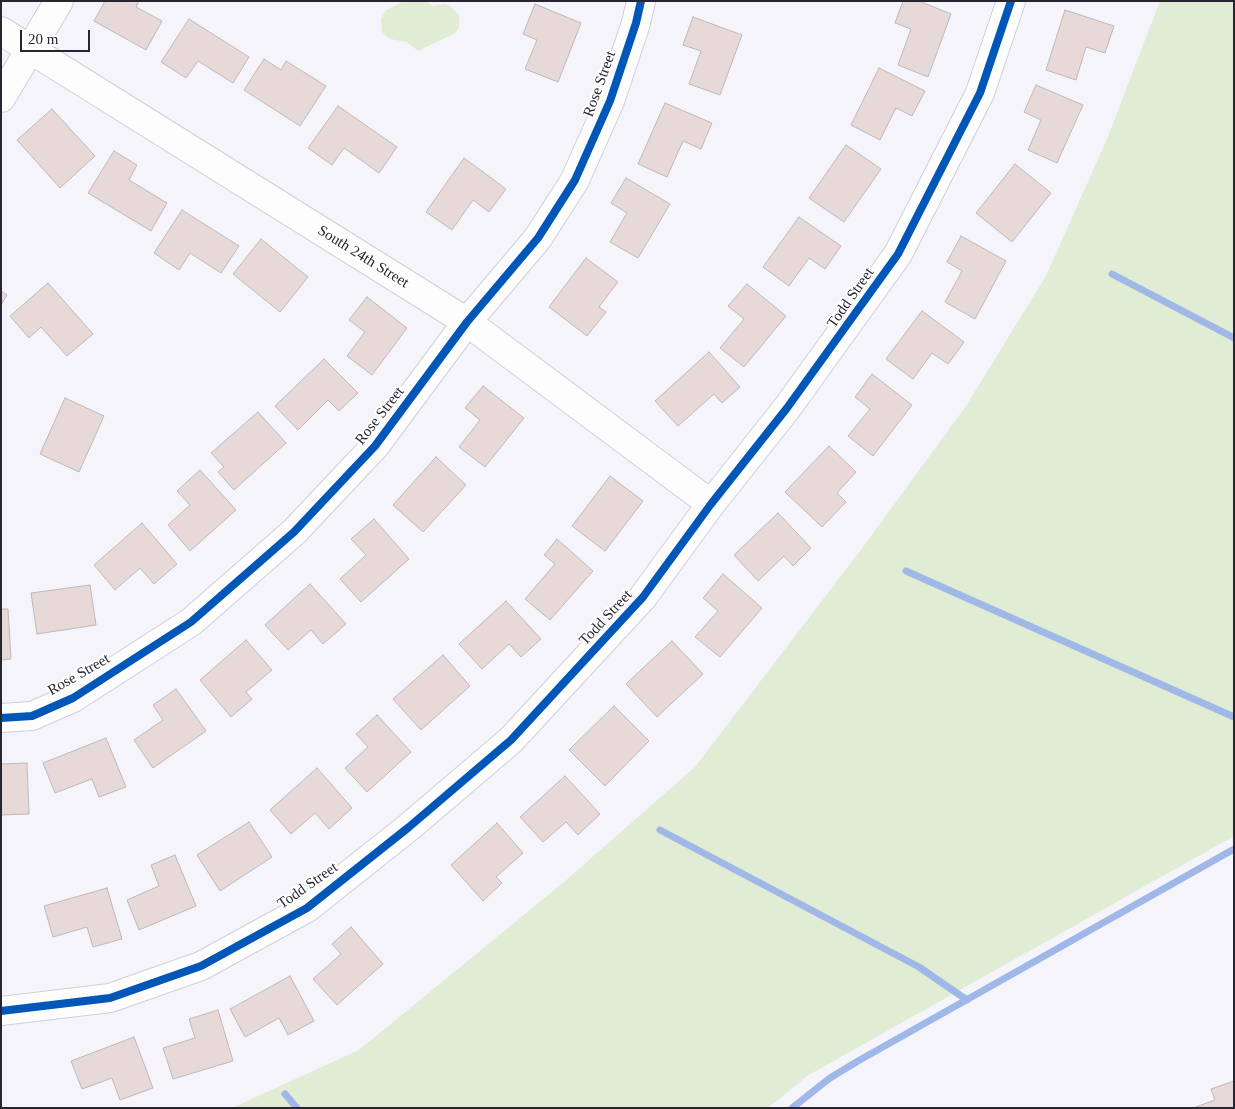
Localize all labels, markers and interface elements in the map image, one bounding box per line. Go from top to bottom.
scale bar [22,20,92,52]
text: 20 m [28,31,58,47]
street label: Rose Street [580,49,620,119]
street label: South 24th Street [314,222,412,292]
street label: Todd Street [824,264,878,332]
street label: Rose Street [352,383,408,449]
street label: Todd Street [576,587,636,649]
street label: Rose Street [45,650,113,700]
street label: Todd Street [274,859,342,913]

